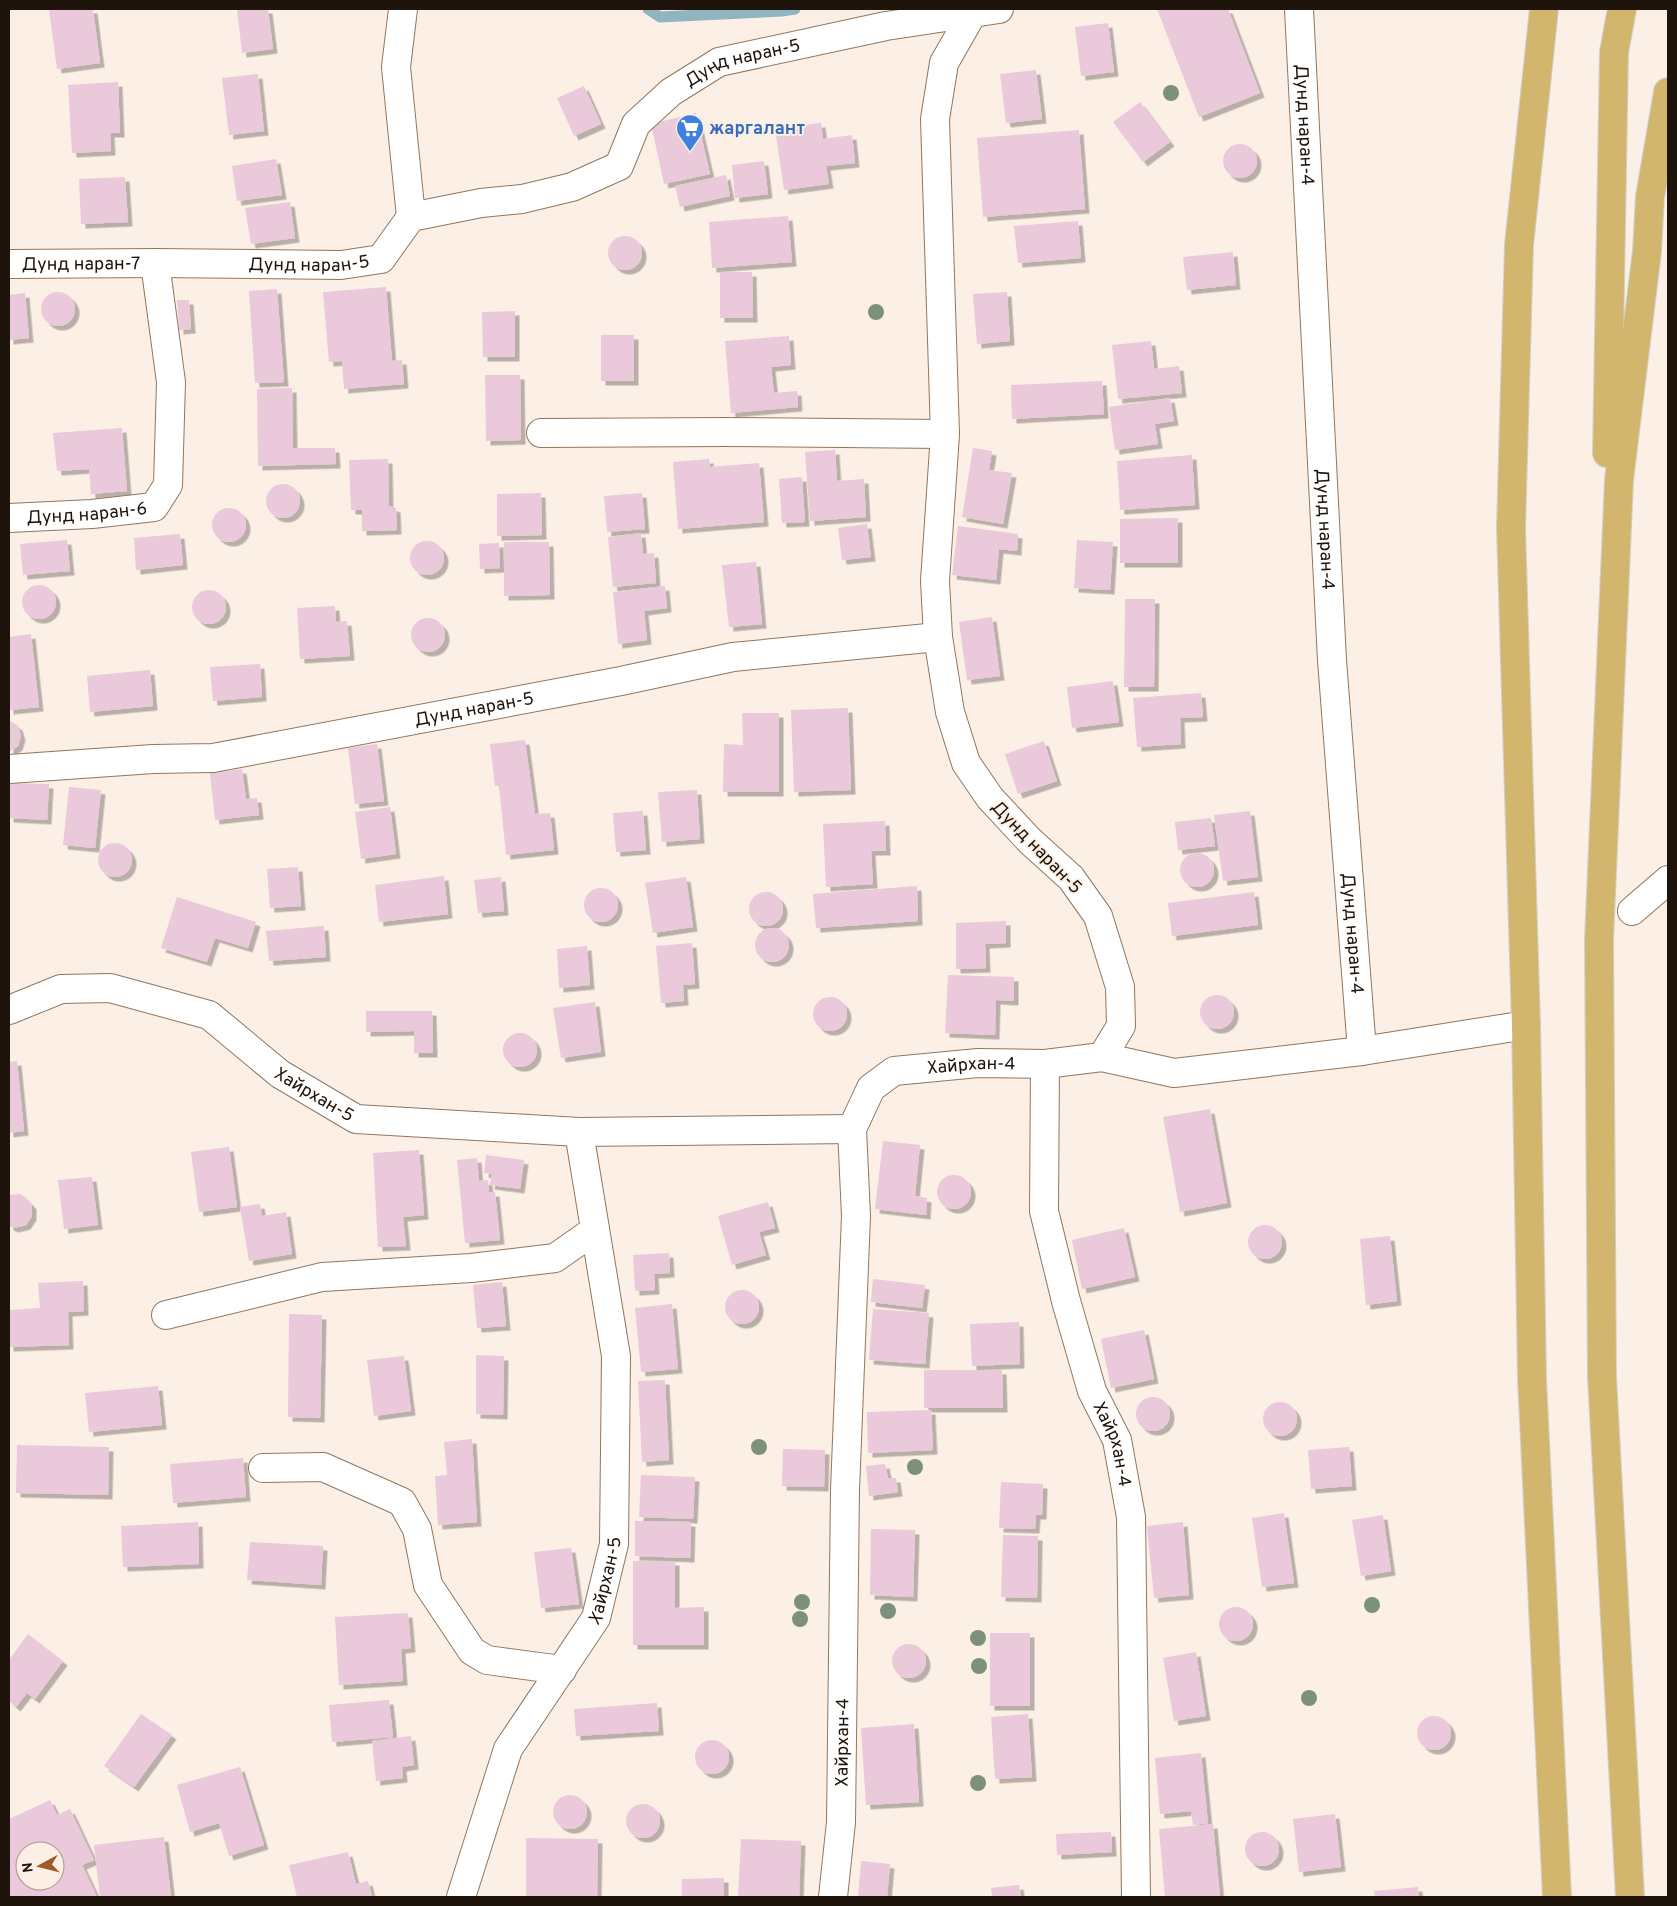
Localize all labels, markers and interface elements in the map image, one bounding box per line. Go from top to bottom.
street label: Дунд наран-5 [681,35,803,93]
street label: Дунд наран-4 [1289,64,1318,186]
supermarket icon: жаргалант [675,113,705,152]
place label: жаргалант [709,118,805,141]
street label: Дунд наран-5 [248,251,371,278]
street label: Дунд наран-7 [22,253,140,277]
street label: Дунд наран-4 [1309,468,1338,591]
street label: Дунд наран-6 [26,498,148,530]
street label: Дунд наран-5 [413,688,536,733]
street label: Дунд наран-5 [986,796,1086,900]
street label: Дунд наран-4 [1335,872,1368,995]
street label: Хайрхан-4 [926,1053,1016,1081]
street label: Хайрхан-5 [270,1063,358,1128]
street label: Хайрхан-4 [1086,1398,1135,1489]
street label: Хайрхан-5 [585,1537,627,1630]
street label: Хайрхан-4 [831,1698,855,1787]
north arrow [15,1841,65,1891]
text: N [20,1861,38,1873]

